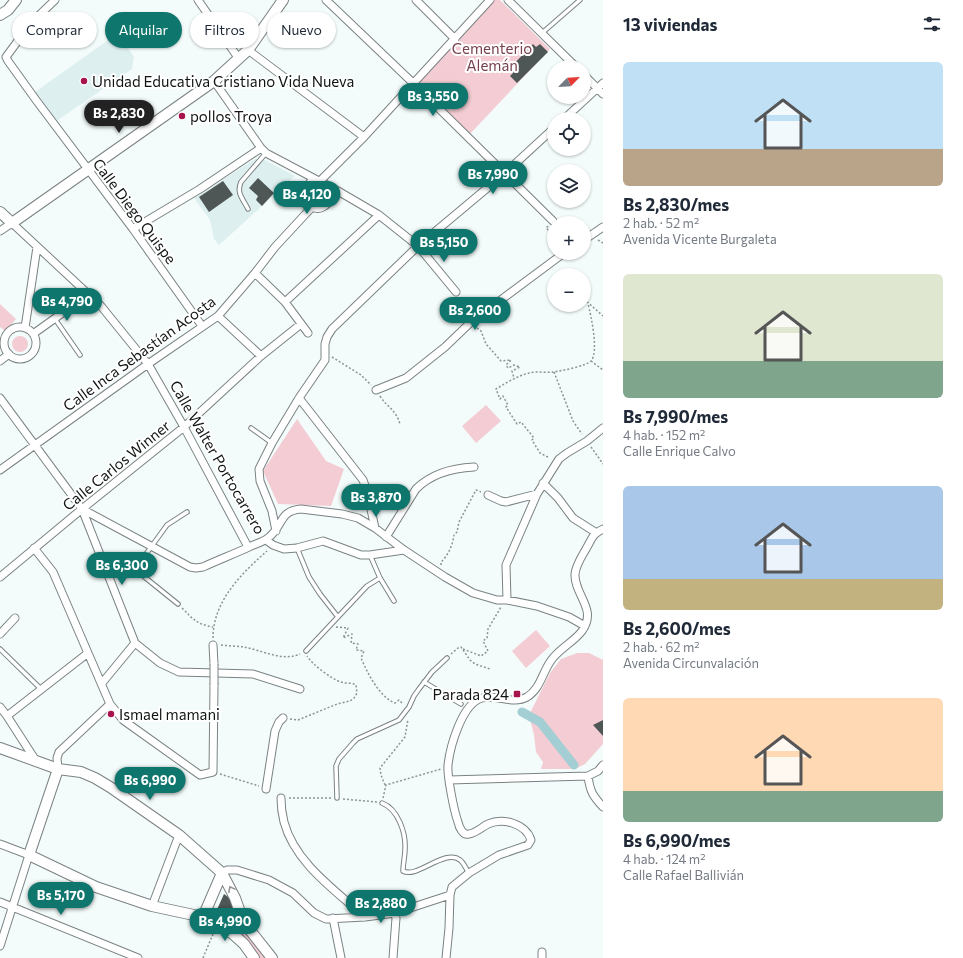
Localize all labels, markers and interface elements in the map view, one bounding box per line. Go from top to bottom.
chip: Comprar [12,12,97,48]
chip: Alquilar [105,12,182,48]
chip: Filtros [190,12,259,48]
chip: Nuevo [267,12,336,48]
icon: filters [921,13,943,35]
text: 13 viviendas [623,14,717,35]
park label: Cementerio Alemán [452,39,532,74]
north arrow [547,60,591,104]
map controls [547,60,591,312]
place label: Unidad Educativa Cristiano Vida Nueva [92,72,354,90]
marker: Unidad Educativa Cristiano Vida Nueva [79,76,89,86]
pin: Bs 3,550 [392,83,474,117]
text: Bs 3,550 [407,88,459,104]
icon: home [747,88,819,160]
pin: Bs 2,830 [78,100,160,134]
text: Bs 2,830 [93,105,145,121]
place label: pollos Troya [190,107,272,125]
marker: pollos Troya [177,111,187,121]
button: locate [547,112,591,156]
street label: Calle Diego Quispe [90,155,181,267]
pin: Bs 7,990 [452,161,534,195]
button: layers [547,164,591,208]
text: Bs 7,990 [467,166,519,182]
pin: Bs 4,120 [266,181,348,215]
text: Bs 4,120 [282,186,332,202]
text: Bs 2,830/mes [623,194,729,215]
text: 2 hab. · 52 m² [623,215,699,231]
button: + [547,216,591,260]
pin: Bs 5,150 [403,229,485,263]
text: Avenida Vicente Burgaleta [623,231,777,247]
text: Bs 5,150 [420,234,468,250]
button: − [547,268,591,312]
pin: Bs 4,790 [26,288,108,322]
street label: Calle Inca Sebastían Acosta [59,292,219,414]
text: Bs 4,790 [41,293,93,309]
pin: Bs 2,600 [434,297,516,331]
icon: home [747,300,819,372]
text: Bs 2,600 [449,302,501,318]
street label: Calle Walter Portocarrero [167,377,269,537]
text: Bs 7,990/mes [623,406,728,427]
street label: Calle Carlos Winner [59,416,173,514]
text: 4 hab. · 152 m² [623,427,705,443]
text: Calle Enrique Calvo [623,443,736,459]
pin: Bs 3,870 [335,484,417,518]
text: Bs 3,870 [350,489,402,505]
icon: home [747,512,819,584]
pin: Bs 6,300 [81,552,163,586]
text: Bs 6,300 [95,557,149,573]
text: Bs 2,600/mes [623,618,731,639]
text: 2 hab. · 62 m² [623,639,700,655]
text: Avenida Circunvalación [623,655,759,671]
place label: Parada 824 [433,685,509,703]
marker: Parada 824 [512,689,522,699]
place label: Ismael mamani [119,705,220,723]
marker: Ismael mamani [106,709,116,719]
icon: home [747,724,819,796]
pin: Bs 6,990 [109,767,191,801]
text: Bs 6,990 [124,772,176,788]
text: Bs 6,990/mes [623,830,730,851]
text: 4 hab. · 124 m² [623,851,705,867]
text: Calle Rafael Ballivián [623,867,744,883]
pin: Bs 5,170 [20,882,102,916]
one-way arrow [228,886,236,893]
text: Bs 5,170 [37,887,85,903]
pin: Bs 2,880 [340,890,422,924]
text: Bs 2,880 [355,895,407,911]
pin: Bs 4,990 [184,908,266,942]
text: Bs 4,990 [199,913,251,929]

